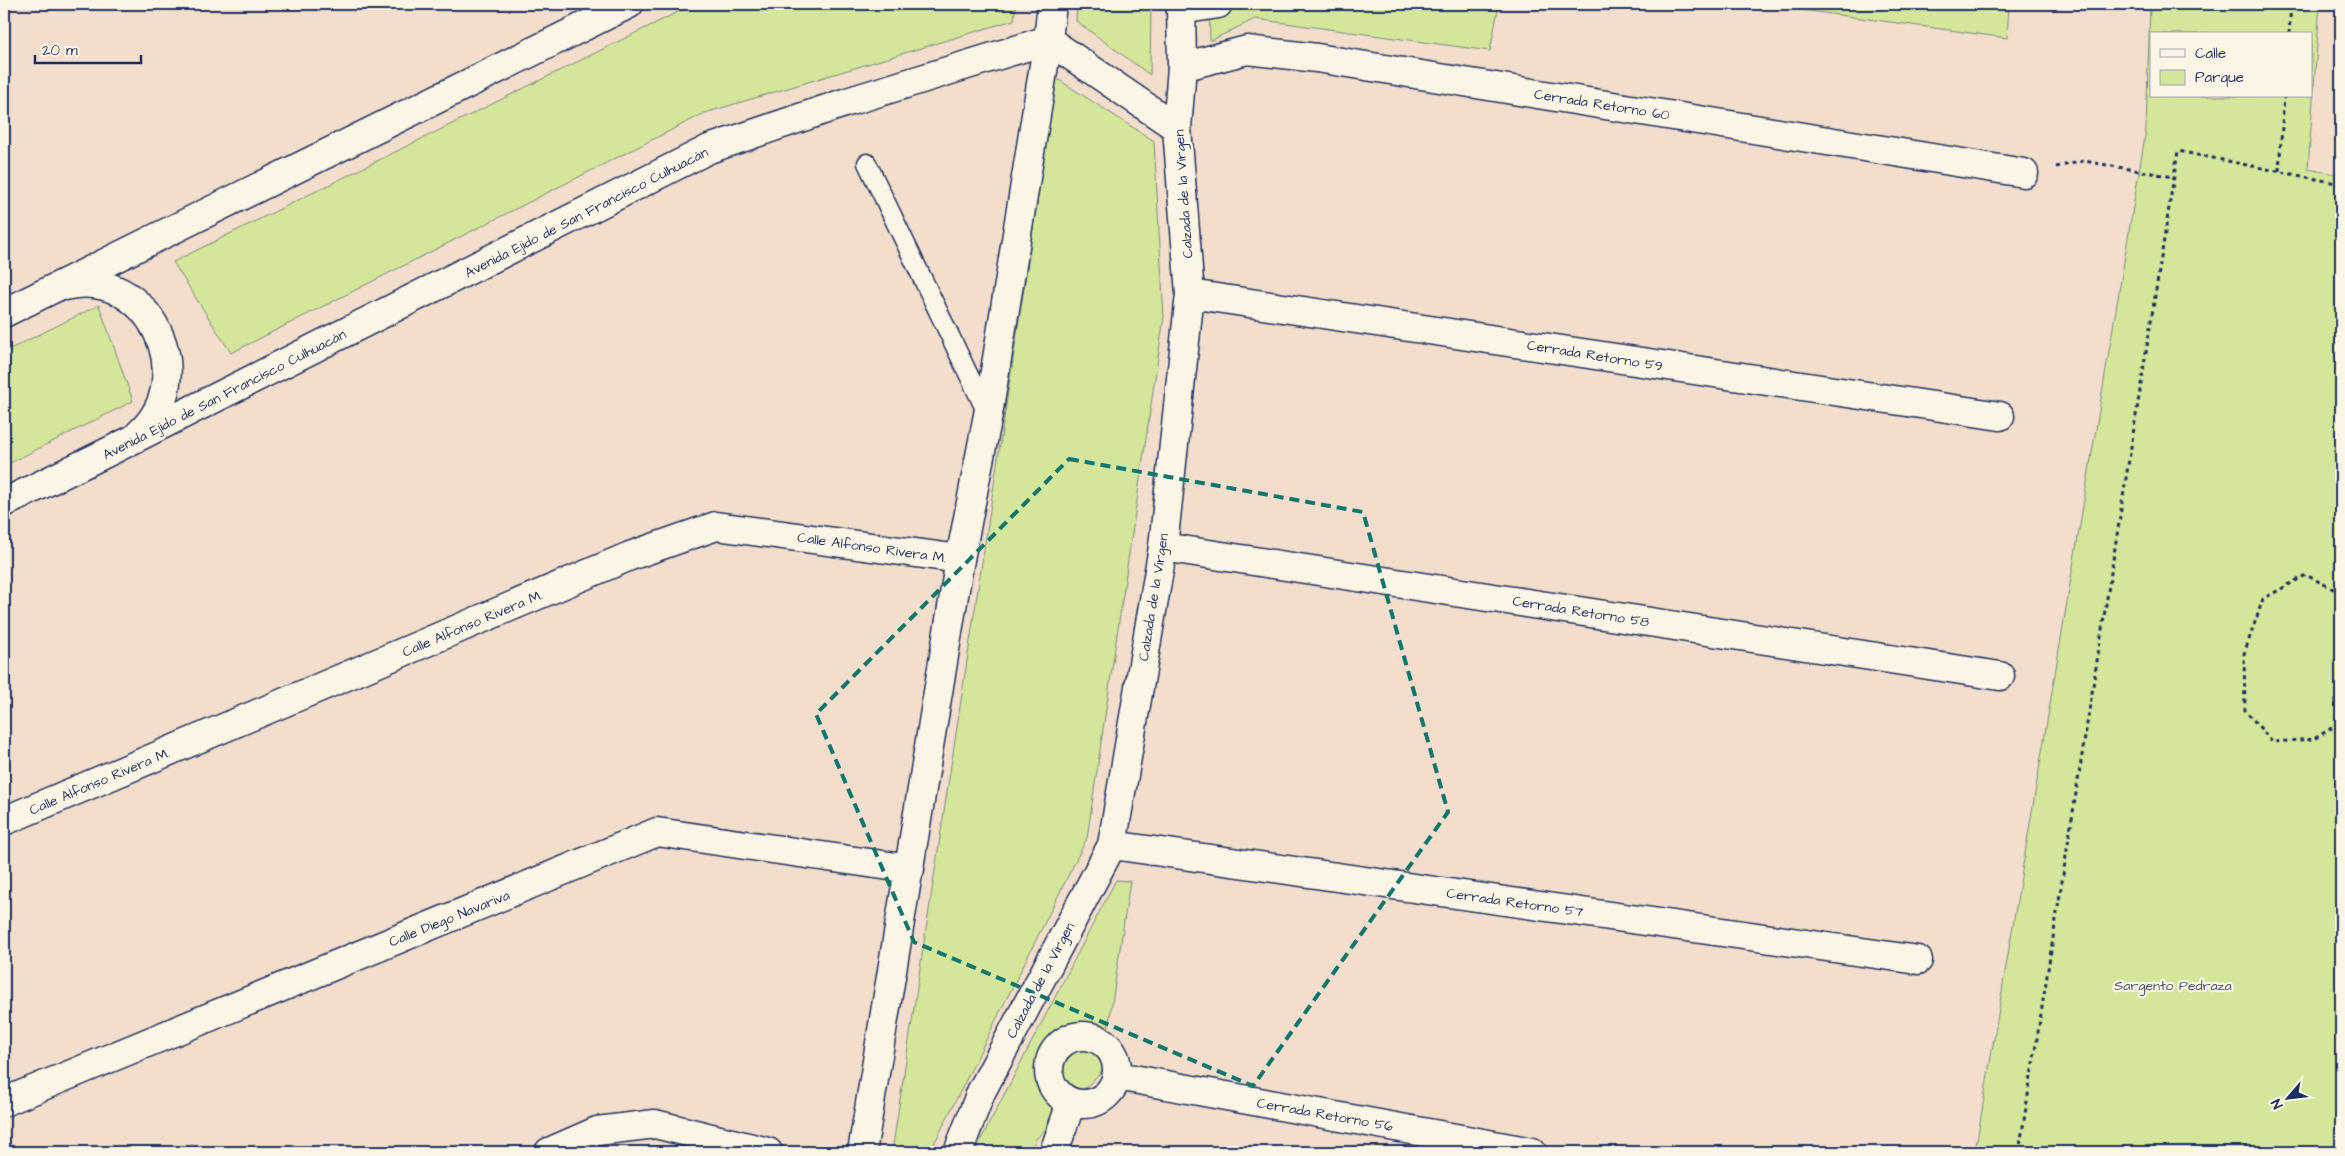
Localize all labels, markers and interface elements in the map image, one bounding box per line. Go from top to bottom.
scale bar [35,32,141,64]
legend [2150,32,2312,98]
text: 20 m [42,40,78,61]
text: Calle [2195,43,2226,64]
text: Parque [2195,67,2244,88]
street label: Cerrada Retorno 60 [1533,84,1671,126]
street label: Calzada de la Virgen [1170,129,1198,259]
street label: Avenida Ejido de San Francisco Culhuacán [461,143,712,283]
street label: Avenida Ejido de San Francisco Culhuacán [99,325,350,465]
street label: Cerrada Retorno 59 [1526,335,1664,377]
street label: Calle Alfonso Rivera M. [796,528,948,568]
street label: Calzada de la Virgen [1134,532,1174,662]
street label: Calle Alfonso Rivera M. [399,585,546,663]
street label: Cerrada Retorno 58 [1511,591,1651,633]
street label: Calle Alfonso Rivera M. [26,743,173,821]
street label: Cerrada Retorno 57 [1445,883,1585,923]
street label: Calle Diego Navariva [386,886,513,952]
street label: Calzada de la Virgen [1002,919,1080,1042]
park label: Sargento Pedraza [2114,976,2232,996]
north arrow [2262,1074,2312,1124]
street label: Cerrada Retorno 56 [1255,1093,1395,1137]
text: N [2266,1095,2288,1112]

